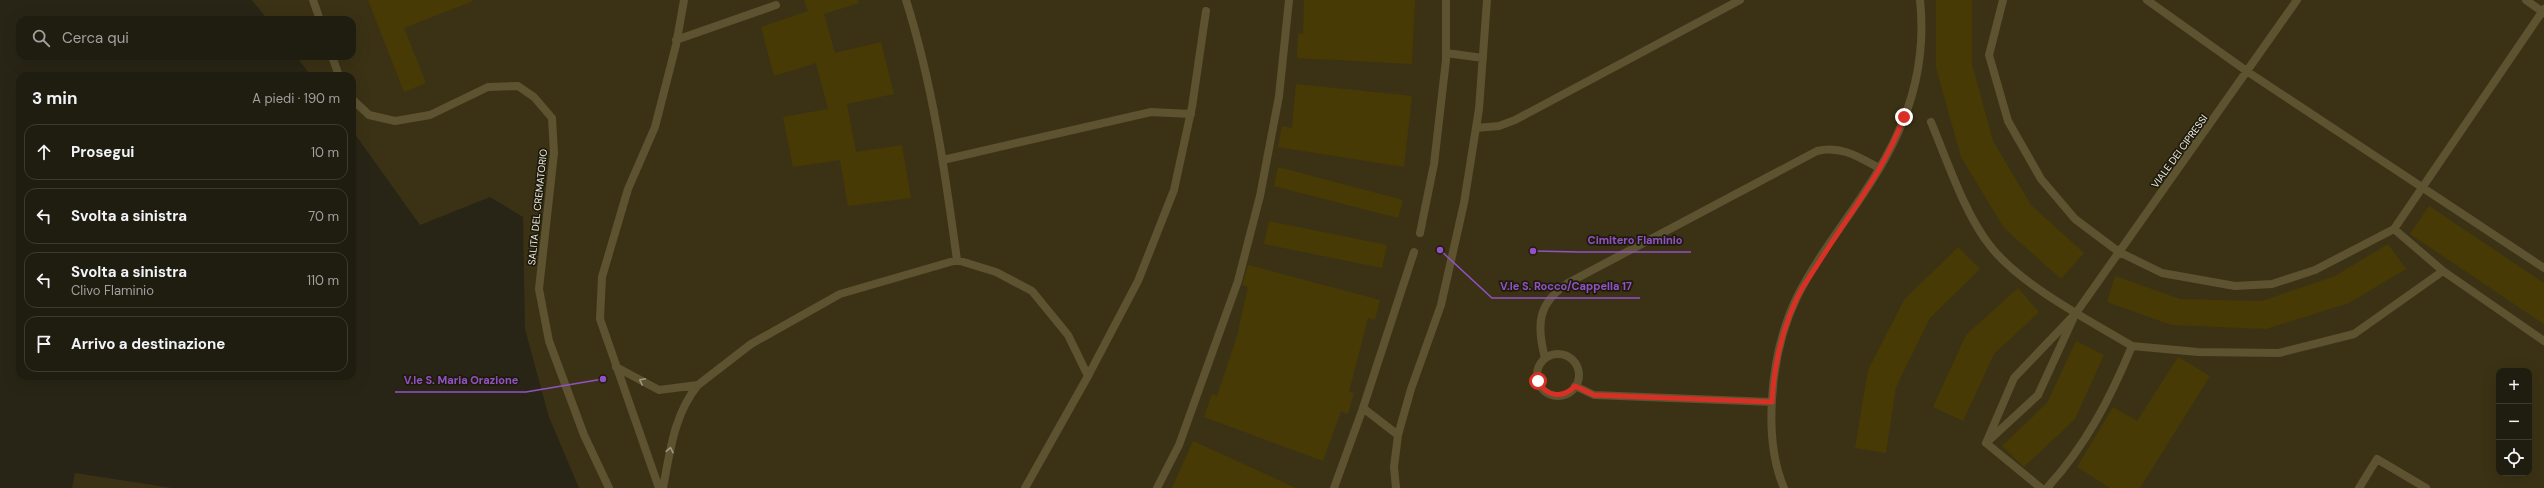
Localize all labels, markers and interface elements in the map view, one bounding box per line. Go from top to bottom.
search box [16,16,356,60]
icon: search [30,27,52,49]
text: Cerca qui [62,28,129,48]
text: 3 min [32,87,77,109]
text: A piedi · 190 m [252,90,340,107]
route end [1895,108,1913,126]
street label: VIALE DEI CIPRESSI [2148,112,2210,191]
icon: ahead [33,141,55,163]
text: Prosegui [71,142,134,162]
text: 10 m [311,144,339,161]
street label: SALITA DEL CREMATORIO [525,148,550,266]
icon: left [33,205,55,227]
text: Svolta a sinistra [71,206,187,226]
text: 70 m [308,208,339,225]
callout: Cimitero Flaminio [1580,229,1691,252]
text: Cimitero Flaminio [1588,233,1683,247]
text: Svolta a sinistra [71,262,187,282]
icon: left [33,269,55,291]
text: 110 m [307,272,339,289]
callout: V.le S. Rocco/Cappella 17 [1492,275,1640,298]
text: V.le S. Rocco/Cappella 17 [1500,279,1632,293]
text: Clivo Flaminio [71,282,154,299]
icon: arrive [33,333,55,355]
text: Arrivo a destinazione [71,334,225,354]
map controls [2496,368,2532,476]
button: + [2496,368,2532,404]
callout: V.le S. Maria Orazione [395,369,526,392]
route start [1529,372,1547,390]
text: V.le S. Maria Orazione [404,373,519,387]
one-way arrow [639,378,646,386]
button: − [2496,404,2532,440]
button: locate [2496,440,2532,476]
one-way arrow [665,447,674,453]

